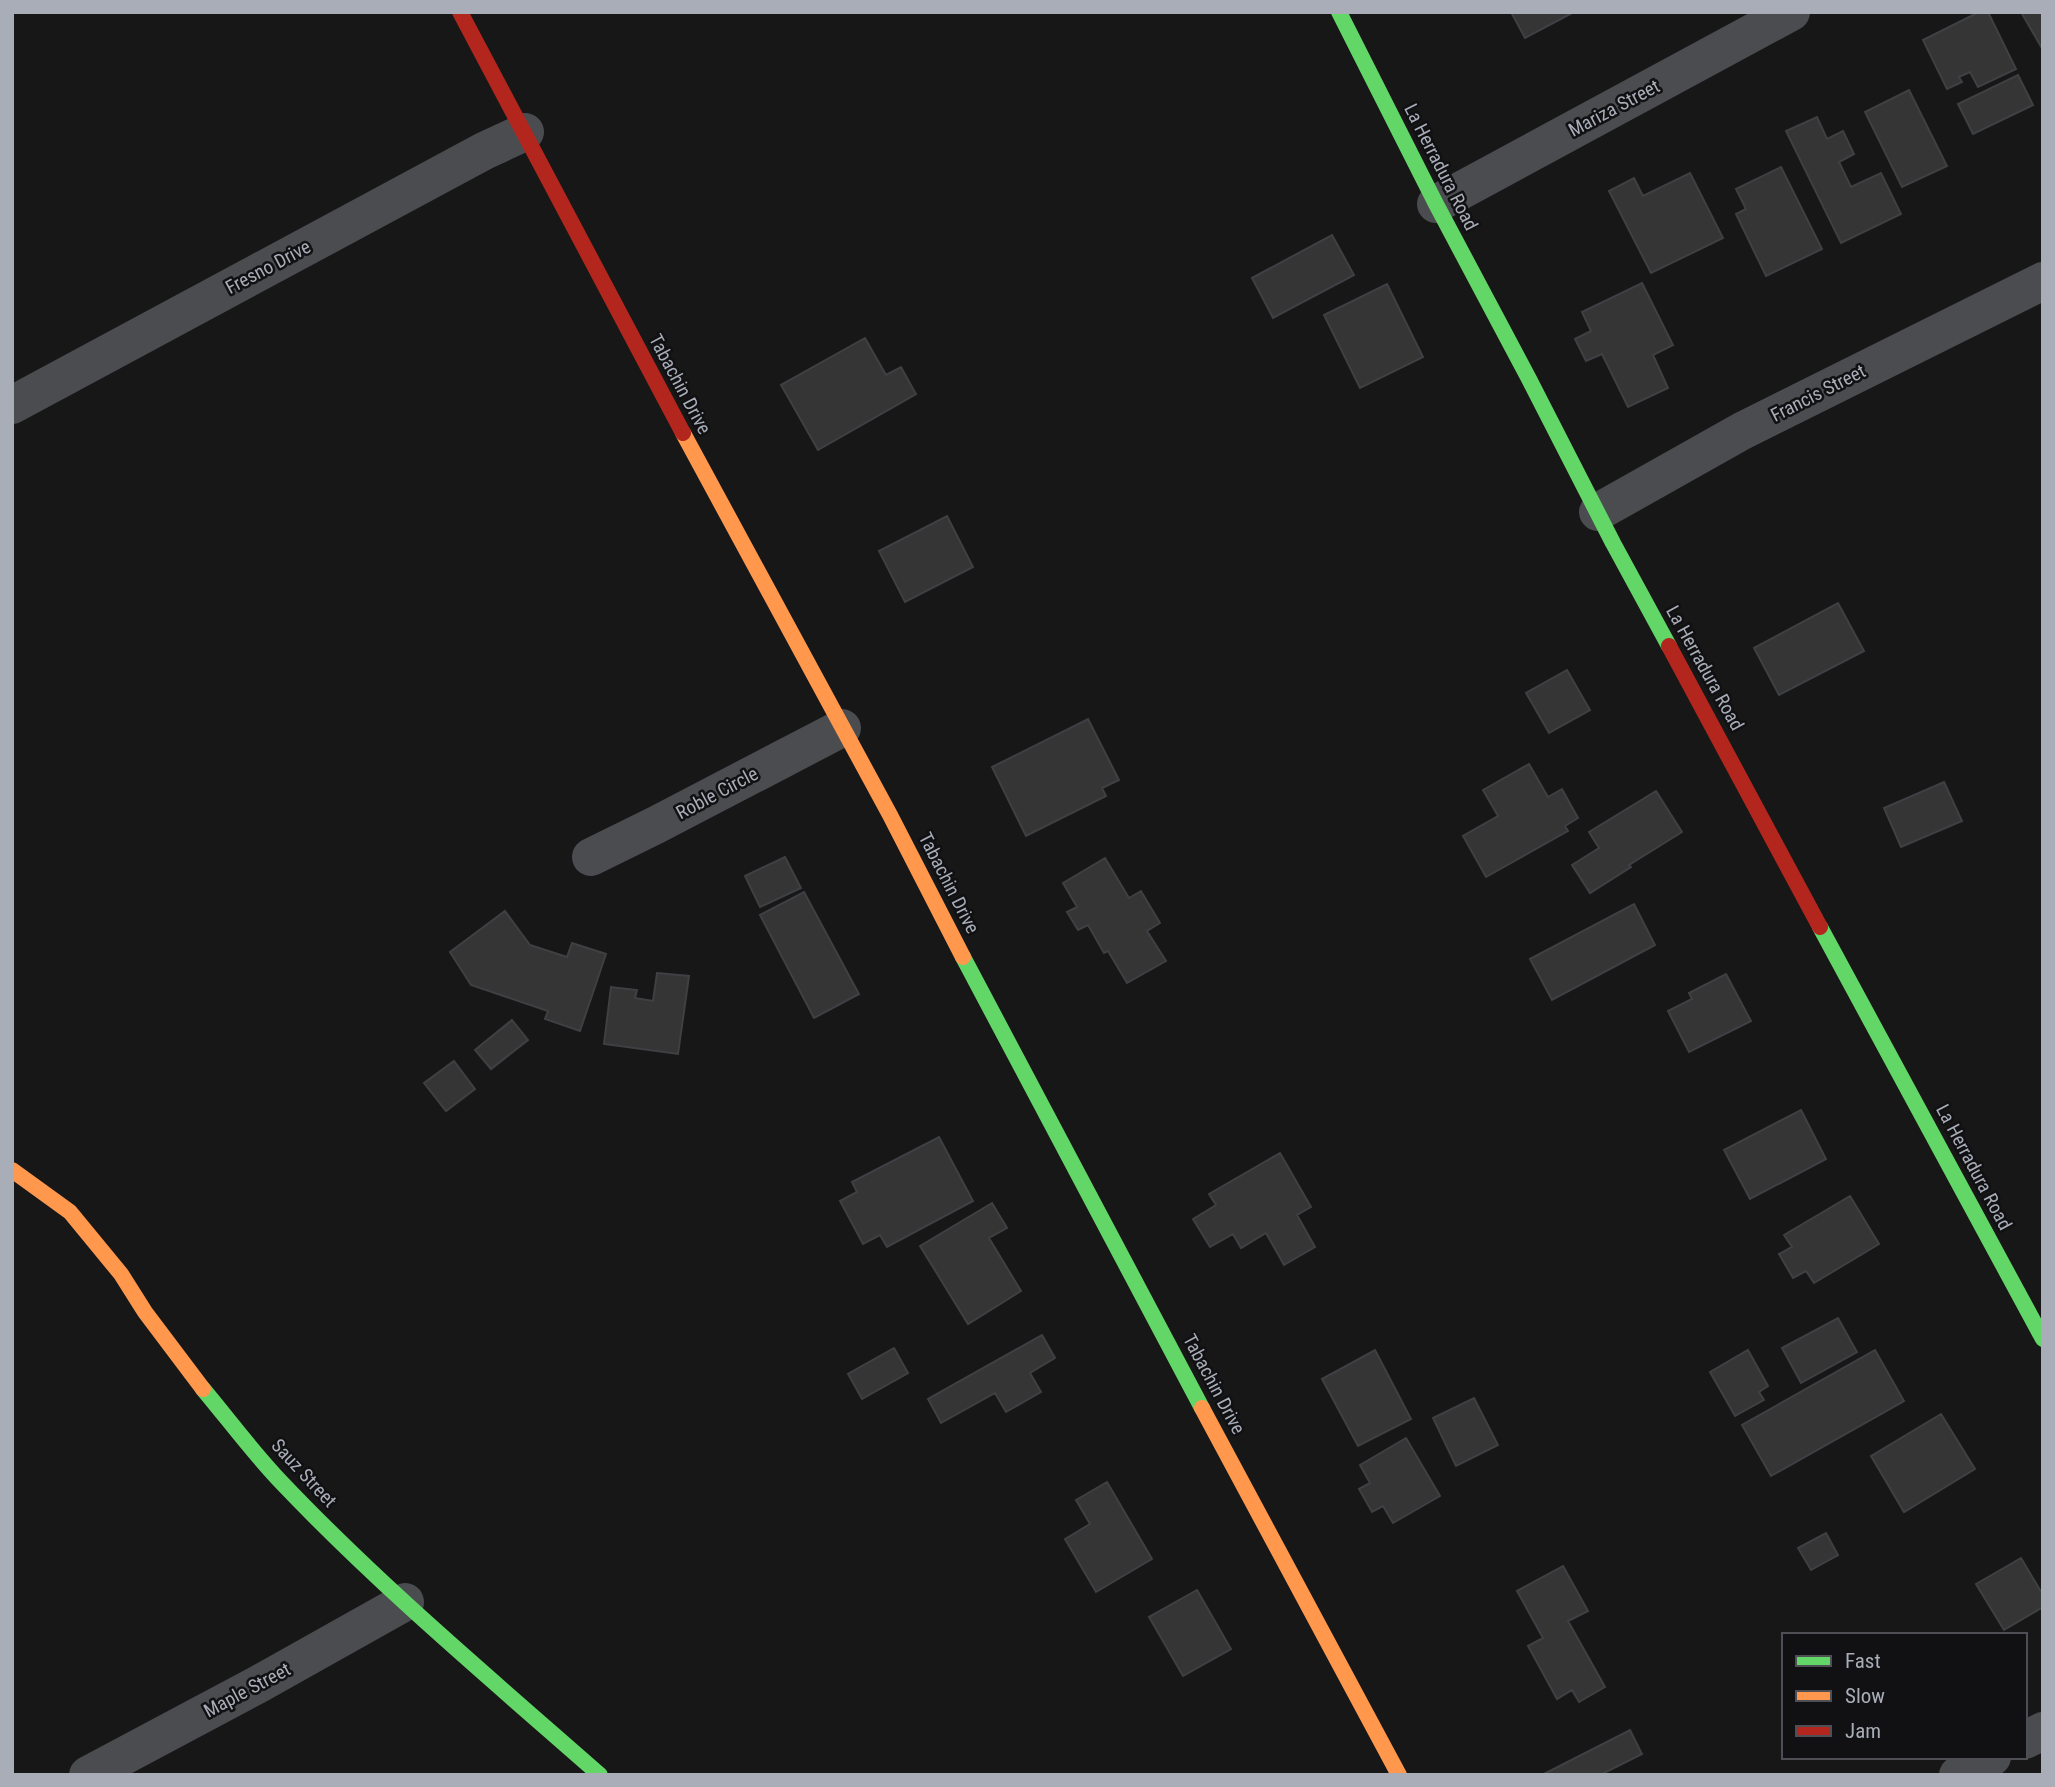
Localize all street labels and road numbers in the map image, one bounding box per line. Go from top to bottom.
street label: Mariza Street [1564,74,1664,142]
street label: La Herradura Road [1399,100,1483,234]
street label: Fresno Drive [222,235,315,299]
street label: Tabachin Drive [644,330,716,438]
street label: Francis Street [1767,359,1869,427]
street label: La Herradura Road [1661,602,1749,734]
street label: Roble Circle [672,762,762,824]
street label: Tabachin Drive [914,829,984,937]
street label: La Herradura Road [1931,1100,2017,1234]
street label: Tabachin Drive [1178,1330,1250,1438]
street label: Sauz Street [266,1434,342,1512]
street label: Maple Street [200,1658,294,1722]

